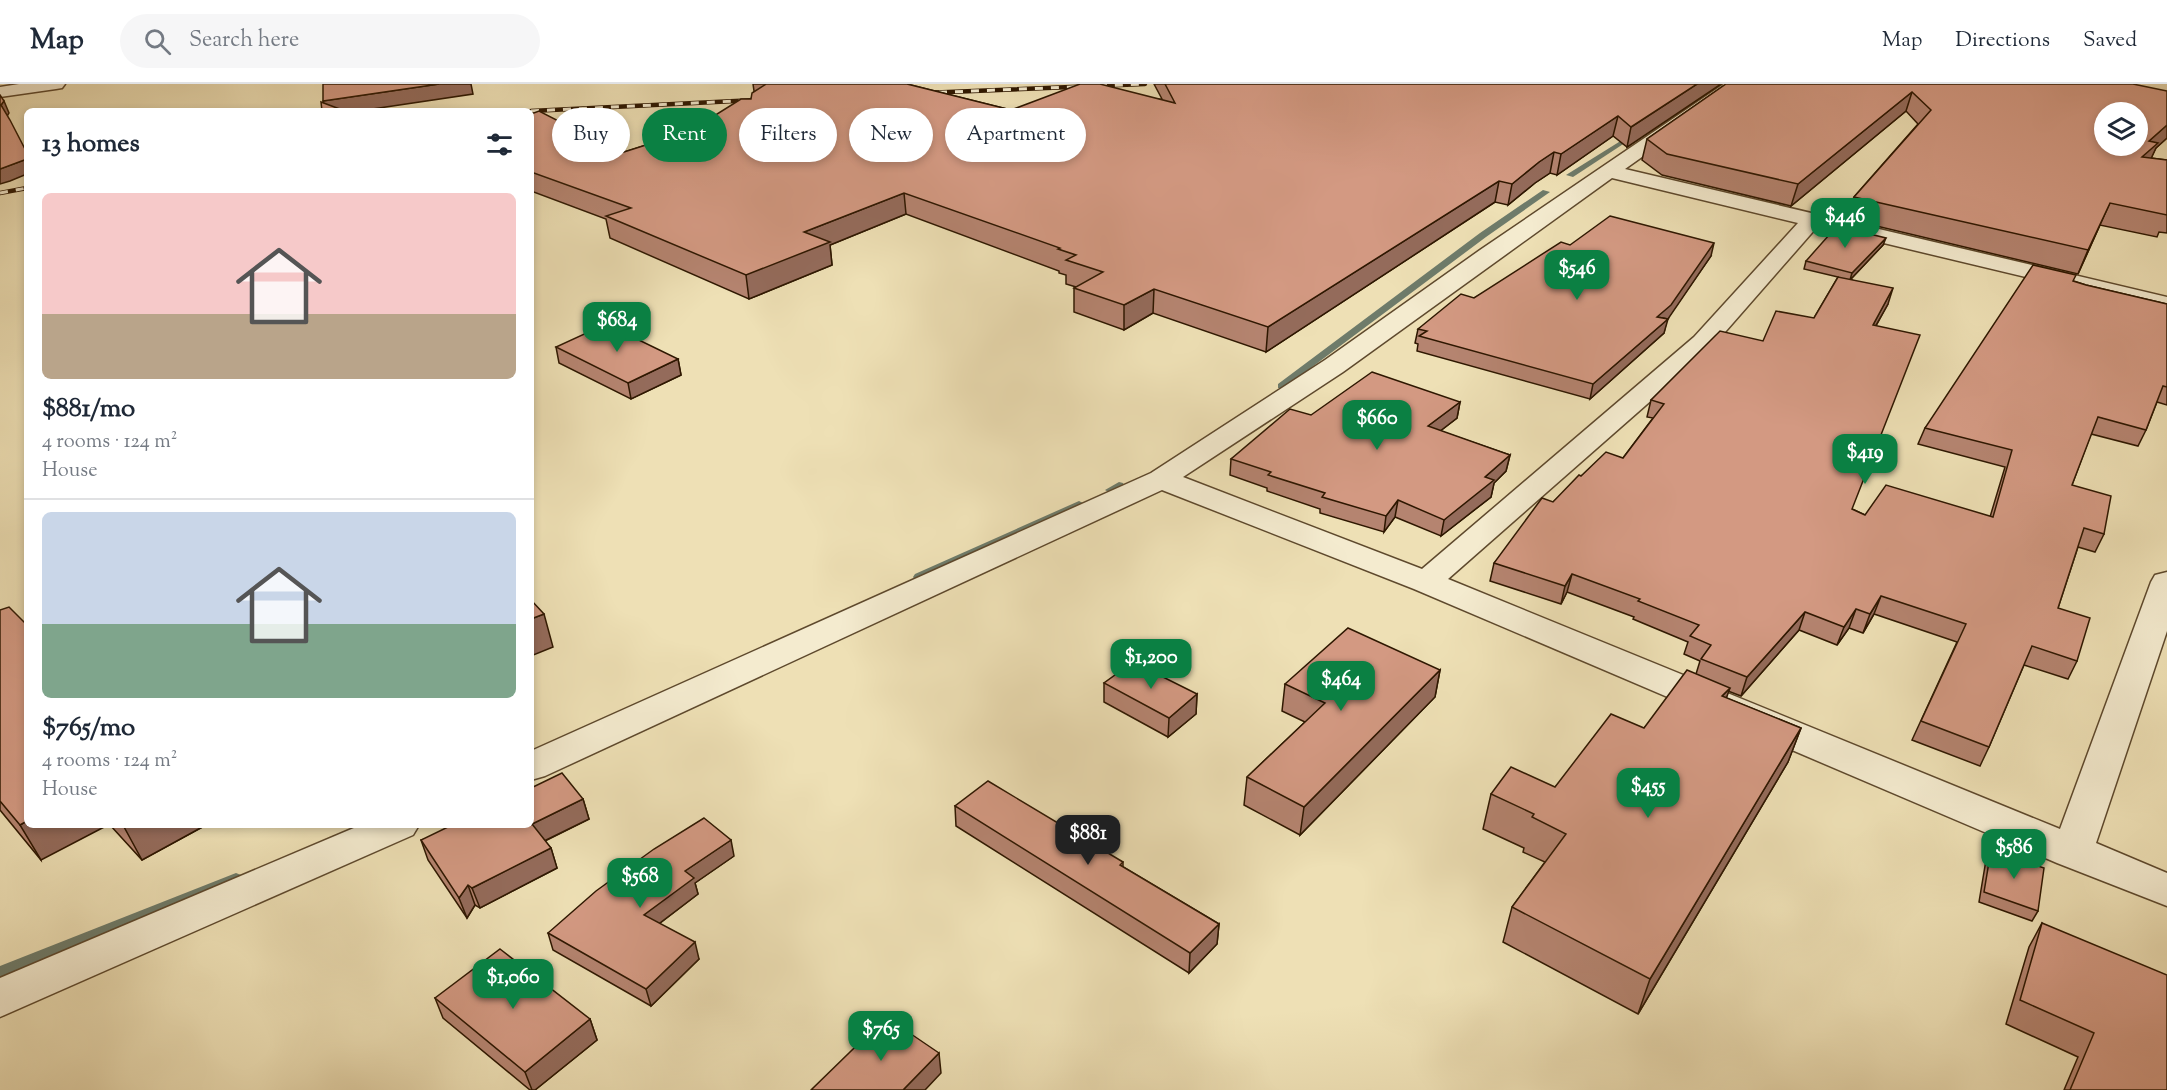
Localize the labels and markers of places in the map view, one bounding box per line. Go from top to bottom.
pin: $446 [1809,198,1881,249]
pin: $546 [1541,250,1613,301]
pin: $684 [581,302,653,353]
pin: $660 [1341,400,1413,451]
pin: $419 [1829,434,1901,485]
pin: $1,200 [1102,639,1200,690]
pin: $464 [1305,661,1377,712]
pin: $455 [1612,768,1684,819]
pin: $881 [1052,815,1124,866]
pin: $586 [1978,829,2050,880]
pin: $568 [604,858,676,909]
pin: $1,060 [464,959,562,1010]
pin: $765 [845,1011,917,1062]

